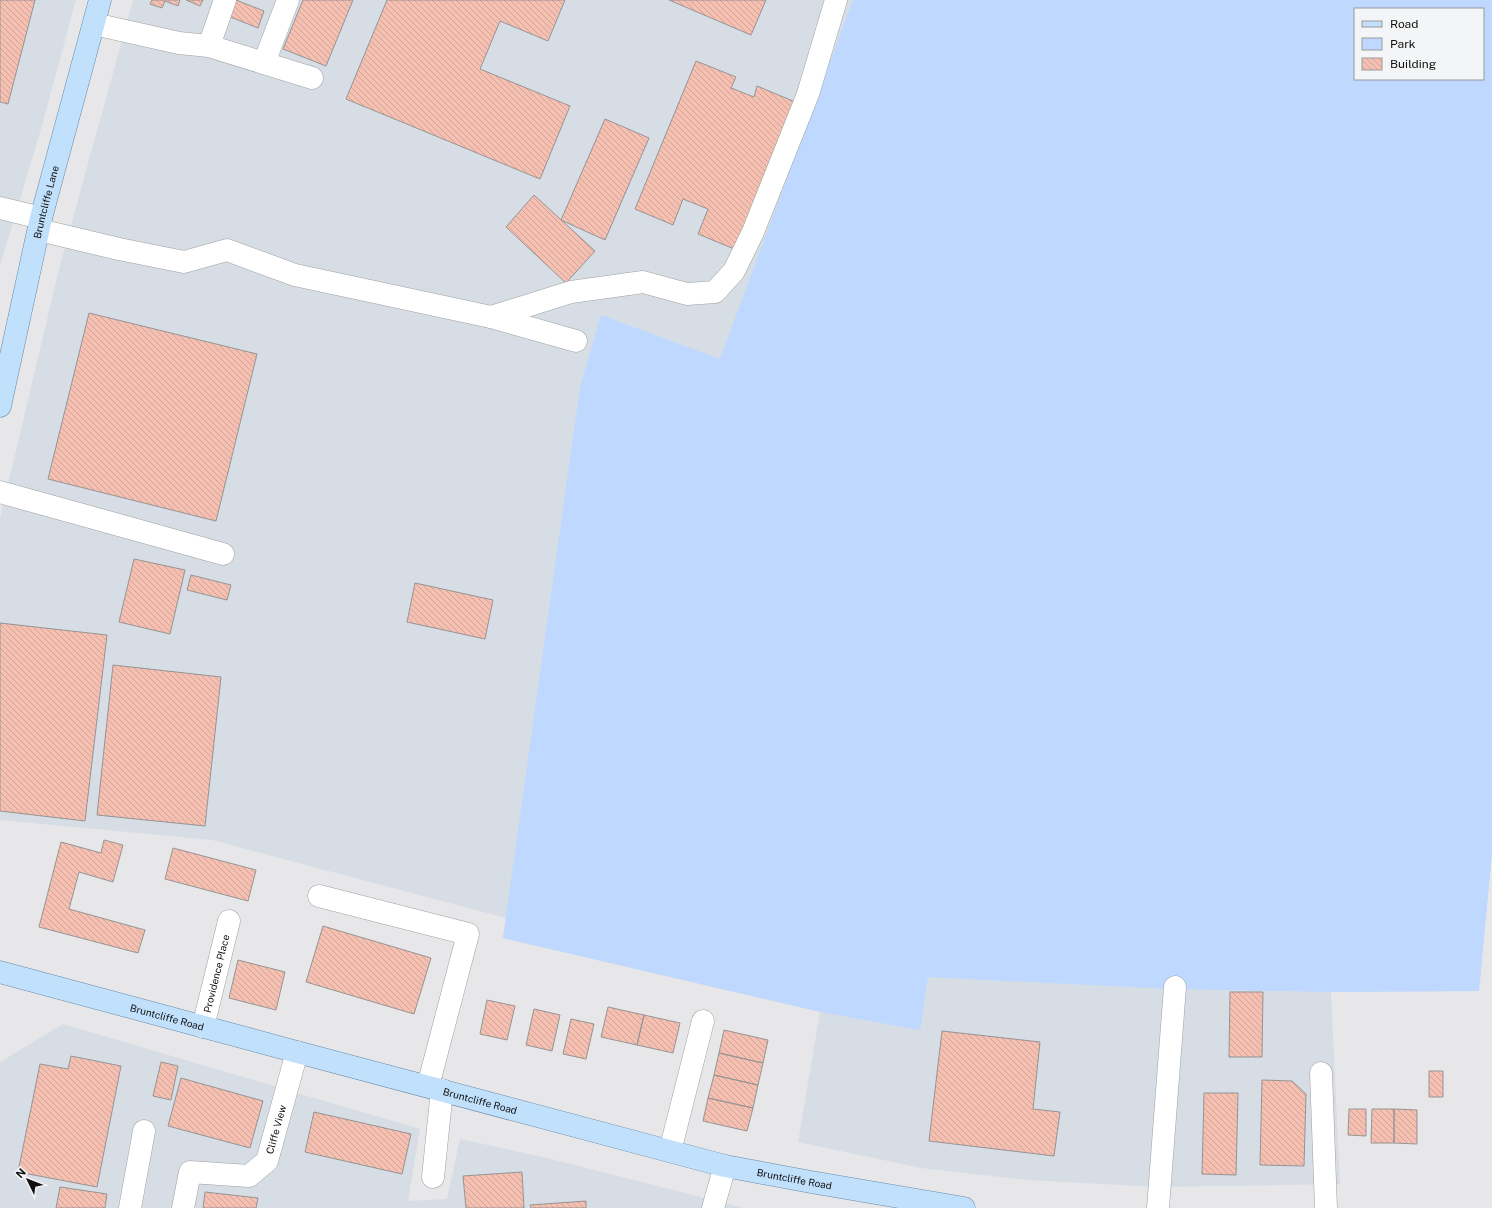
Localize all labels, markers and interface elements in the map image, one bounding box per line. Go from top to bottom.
legend [1354,8,1484,80]
text: Road [1390,17,1418,31]
text: Park [1390,37,1416,51]
text: Building [1390,57,1436,71]
street label: Bruntcliffe Lane [31,164,61,240]
street label: Providence Place [201,933,232,1014]
street label: Bruntcliffe Road [129,1001,205,1033]
street label: Bruntcliffe Road [442,1085,518,1116]
street label: Cliffe View [263,1103,288,1155]
north arrow [8,1160,48,1200]
text: N [13,1166,28,1180]
street label: Bruntcliffe Road [756,1166,833,1191]

